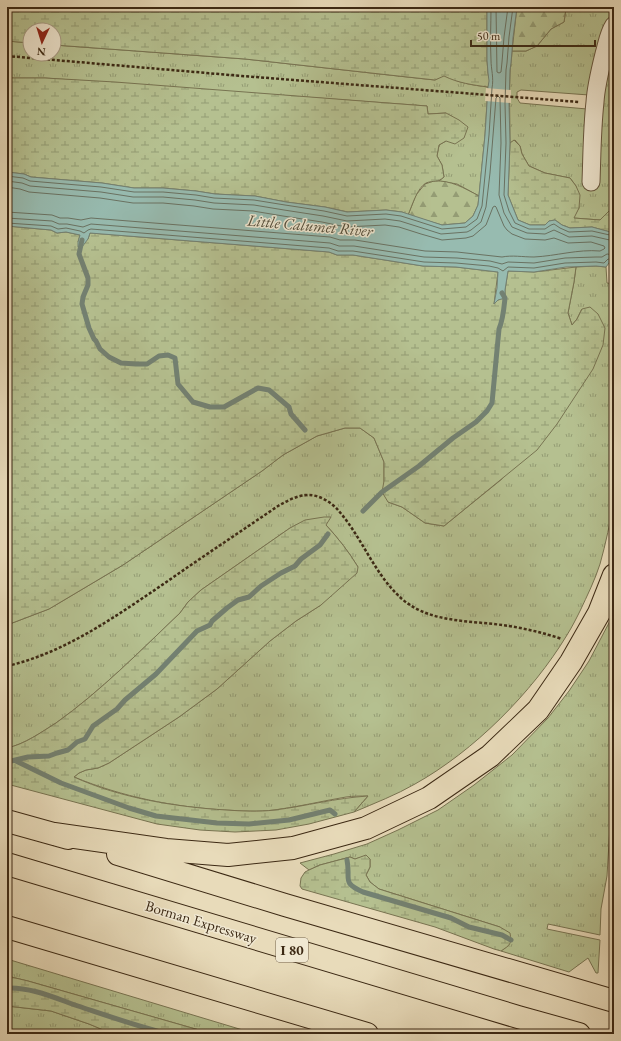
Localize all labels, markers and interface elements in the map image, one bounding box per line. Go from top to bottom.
north arrow [22,22,62,62]
scale bar [471,22,595,48]
text: 50 m [477,28,501,44]
text: N [36,45,46,59]
water label: Little Calumet River [245,209,375,242]
street label: Borman Expressway [143,896,260,948]
road number: I 80 [276,938,308,962]

